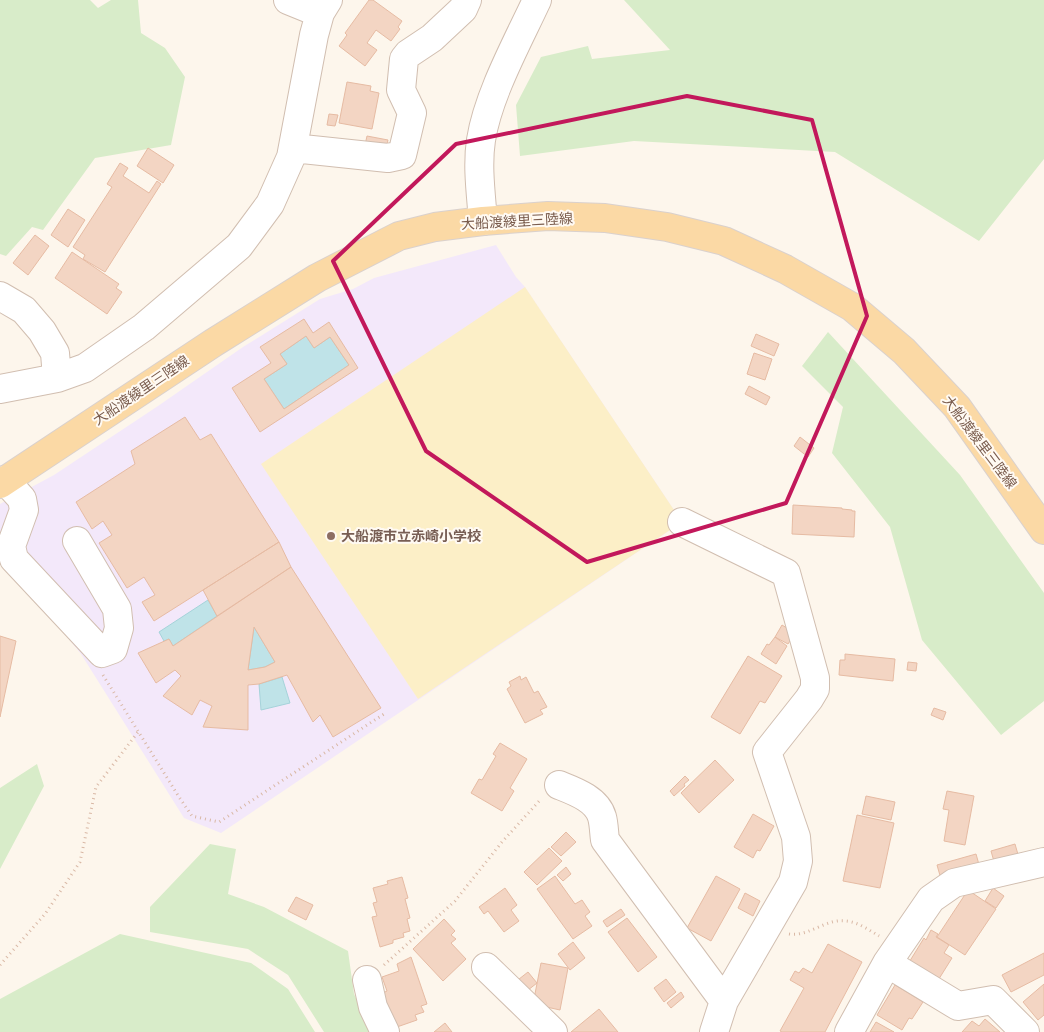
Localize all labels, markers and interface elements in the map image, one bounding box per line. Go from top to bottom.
street label: 大船渡綾里三陸線 [461,209,573,233]
street label: 大船渡綾里三陸線 [90,351,192,429]
street label: 大船渡綾里三陸線 [939,392,1021,492]
place label: 大船渡市立赤崎小学校 [341,527,481,545]
marker: 大船渡市立赤崎小学校 [325,530,337,542]

